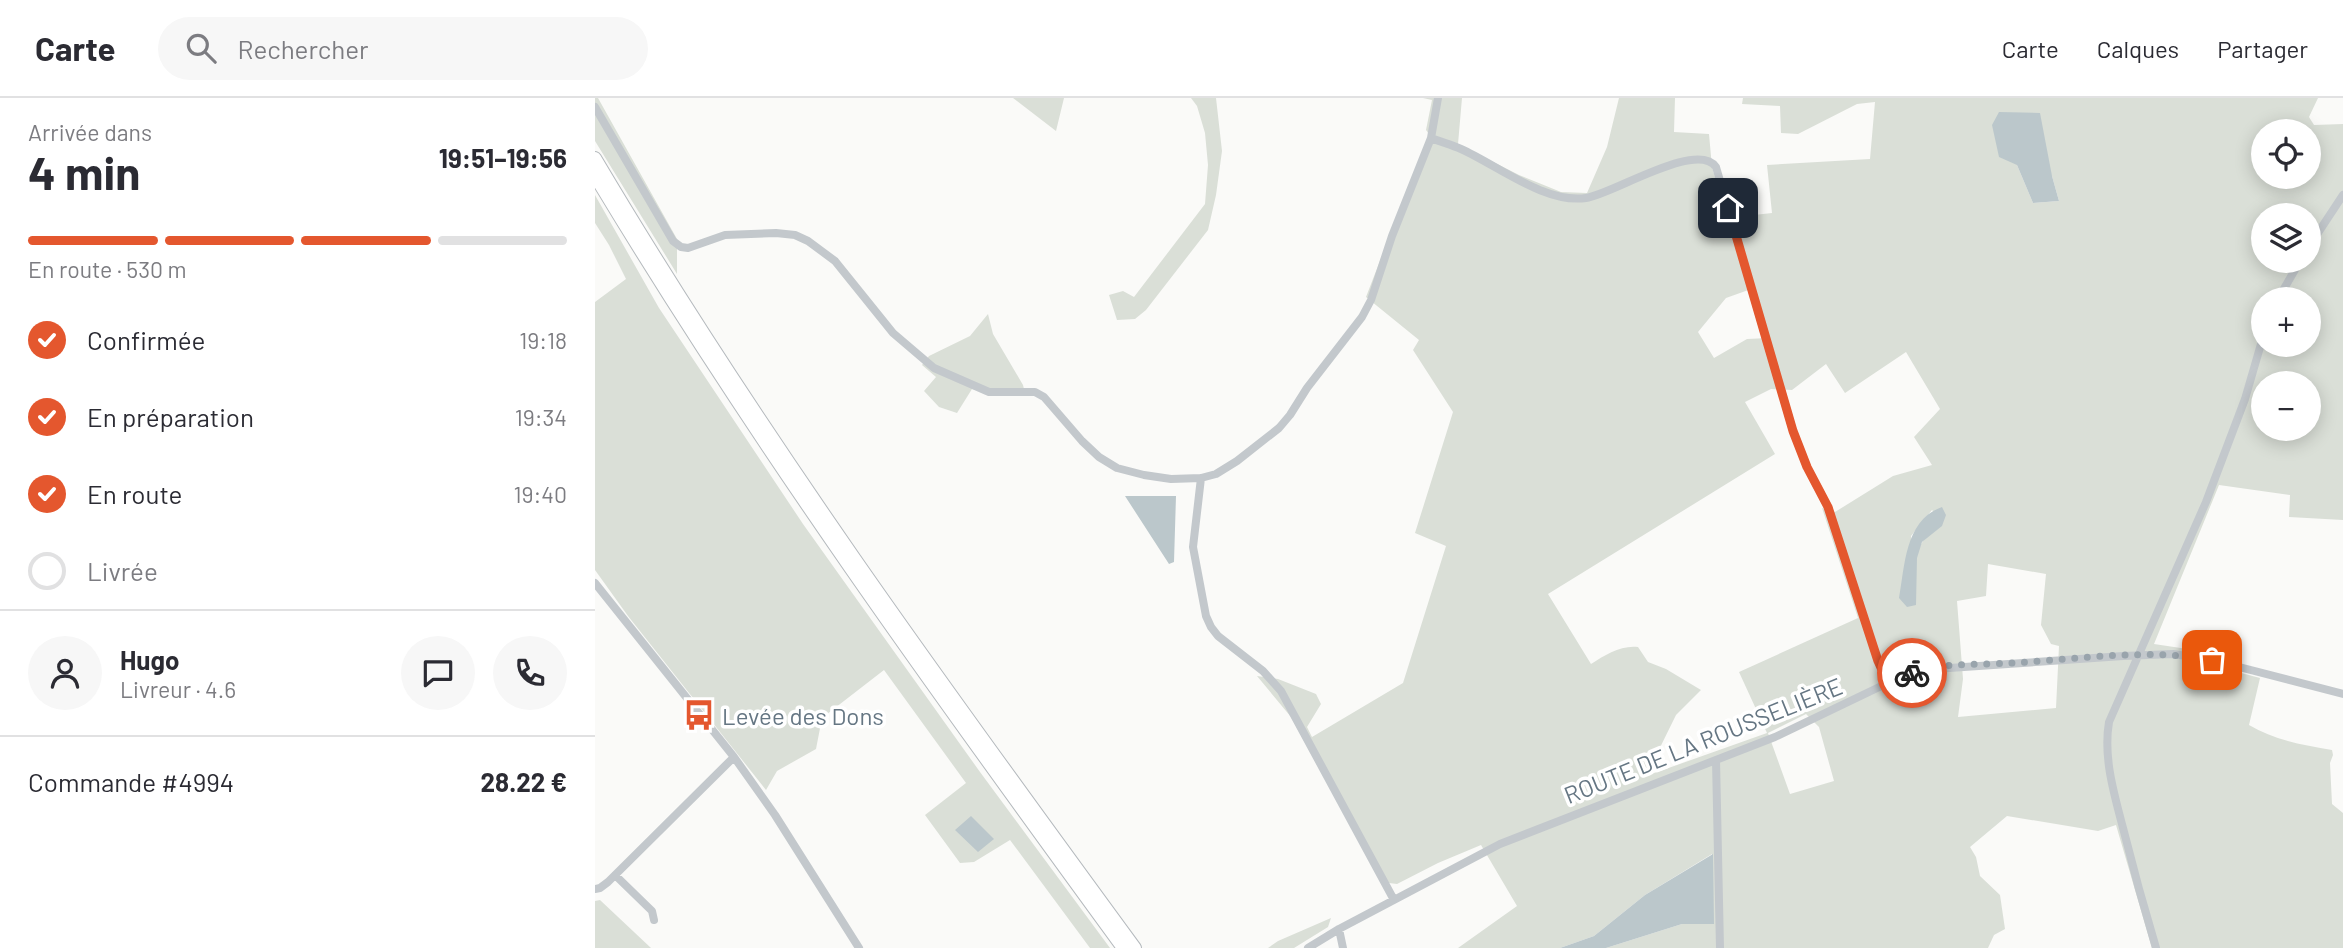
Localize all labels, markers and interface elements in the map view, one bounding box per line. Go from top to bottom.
search box [158,17,648,80]
text: Carte [35,28,116,68]
icon: search [182,29,220,67]
text: Rechercher [238,33,368,64]
text: Carte [2002,34,2059,63]
text: Calques [2097,34,2179,63]
text: Partager [2217,34,2308,63]
text: Arrivée dans [28,118,152,146]
map controls [2251,119,2321,441]
button: locate [2251,119,2321,189]
text: 19:51–19:56 [439,142,567,173]
text: 4 min [28,144,140,199]
pin [1698,178,1758,238]
icon: home [1709,189,1747,227]
button: layers [2251,203,2321,273]
text: En route · 530 m [28,255,187,283]
button: + [2251,287,2321,357]
icon: check [28,321,66,359]
text: Confirmée [87,324,205,355]
text: 19:18 [519,326,567,354]
button: − [2251,371,2321,441]
icon: check [28,398,66,436]
text: En préparation [87,401,254,432]
text: 19:34 [515,403,567,431]
icon: check [28,475,66,513]
text: En route [87,478,182,509]
text: 19:40 [514,480,567,508]
text: Livrée [87,555,158,586]
pin [2182,630,2242,690]
button: person [28,636,102,710]
button: chat [401,636,475,710]
button: phone [493,636,567,710]
courier [1877,638,1947,708]
icon: bag [2193,641,2231,679]
text: Hugo [120,644,179,675]
icon: bike [1893,654,1931,692]
street label: ROUTE DE LA ROUSSELIÈRE [1560,671,1846,809]
text: Livreur · 4.6 [120,675,236,703]
bus stop icon: Levée des Dons [682,698,716,732]
place label: Levée des Dons [722,701,884,730]
text: Commande #4994 [28,766,234,797]
text: 28.22 € [481,766,567,797]

